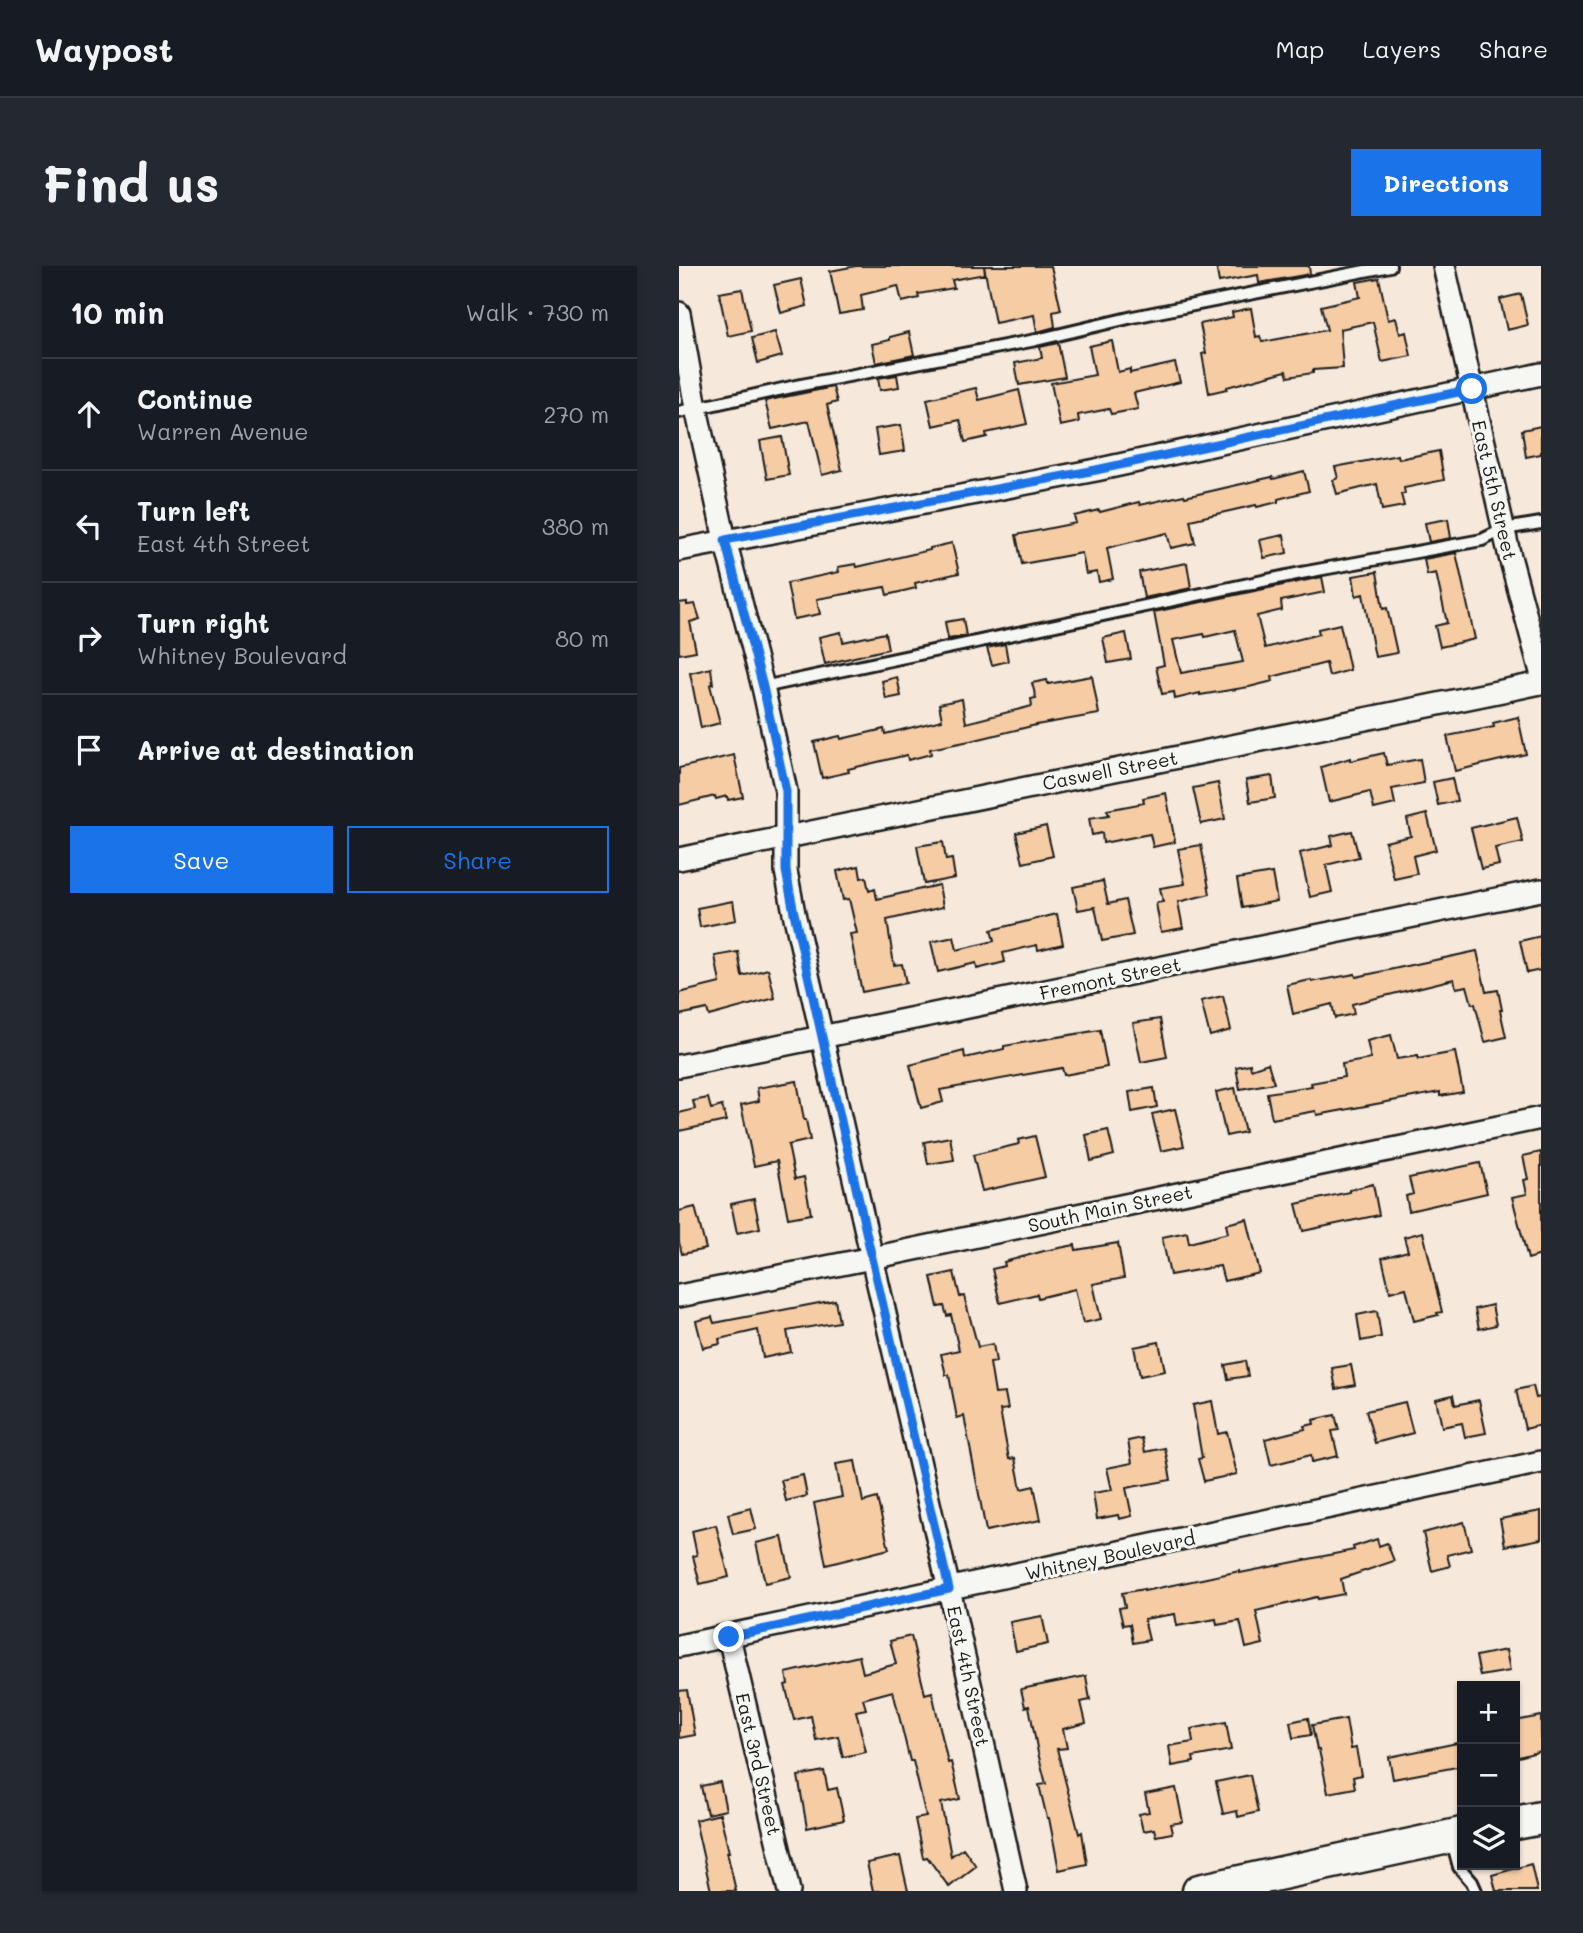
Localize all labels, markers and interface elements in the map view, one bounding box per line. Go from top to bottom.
text: Waypost [35,27,173,70]
text: Map [1276,33,1324,64]
text: Layers [1362,33,1441,64]
text: Share [1479,33,1548,64]
button: Directions [1351,149,1541,216]
text: Find us [42,151,220,214]
text: 10 min [70,292,165,332]
text: Walk · 730 m [466,297,609,327]
route start [1456,373,1487,404]
text: Continue [137,382,253,416]
icon: ahead [70,395,108,433]
text: 270 m [544,399,609,429]
text: Warren Avenue [137,416,309,446]
street label: East 5th Street [1467,417,1523,563]
text: Turn left [137,494,250,528]
icon: left [70,507,108,545]
text: 380 m [542,511,609,541]
text: East 4th Street [137,528,310,558]
text: Turn right [137,606,270,640]
icon: right [70,619,108,657]
text: 80 m [555,623,609,653]
text: Whitney Boulevard [137,640,347,670]
icon: arrive [70,731,108,769]
text: Arrive at destination [137,733,414,767]
street label: Caswell Street [1040,745,1180,795]
button: Save [70,826,333,893]
button: Share [347,826,609,893]
street label: Fremont Street [1037,951,1183,1005]
street label: South Main Street [1026,1178,1194,1238]
street label: Whitney Boulevard [1023,1525,1197,1585]
street label: East 4th Street [942,1603,996,1749]
route end [713,1621,744,1652]
map controls [1457,1681,1520,1870]
button: + [1457,1681,1520,1744]
street label: East 3rd Street [730,1690,788,1838]
button: − [1457,1744,1520,1807]
button: layers [1457,1807,1520,1870]

